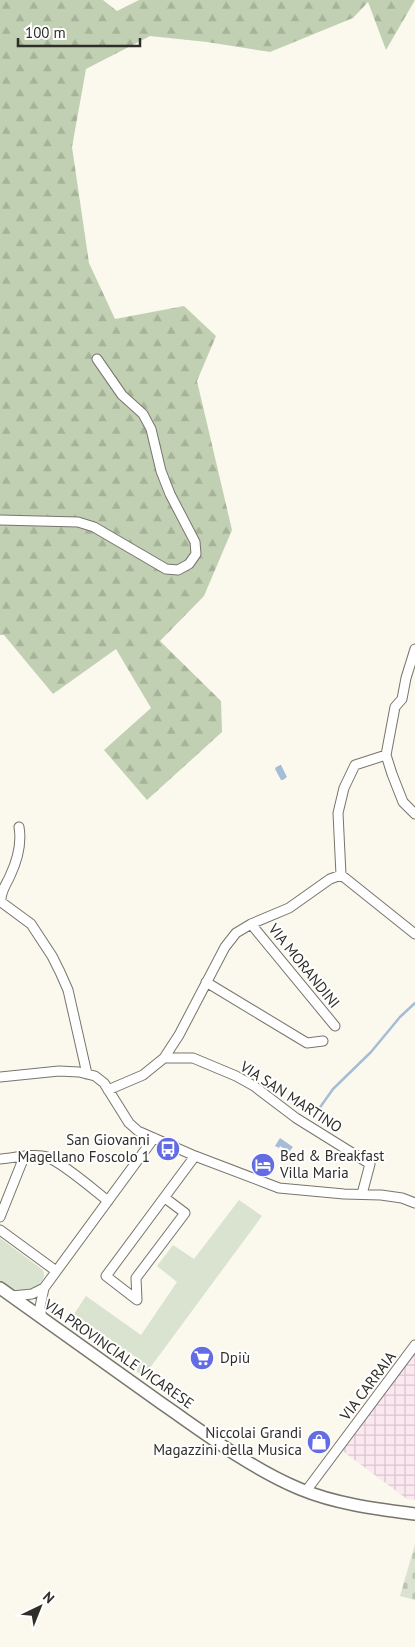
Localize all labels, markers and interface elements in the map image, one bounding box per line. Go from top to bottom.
scale bar [18,15,140,47]
text: 100 m [25,23,66,42]
street label: VIA MORANDINI [264,919,344,1012]
street label: VIA SAN MARTINO [236,1056,346,1137]
place label: San Giovanni Magellano Foscolo 1 [17,1130,150,1166]
bus stop icon: San Giovanni Magellano Foscolo 1 [155,1136,181,1162]
place label: Bed & Breakfast Villa Maria [279,1146,384,1182]
hotel icon: Bed & Breakfast Villa Maria [250,1152,276,1178]
street label: VIA PROVINCIALE VICARESE [40,1294,198,1413]
supermarket icon: Dpiù [189,1345,215,1371]
street label: VIA CARRAIA [335,1347,400,1425]
place label: Dpiù [220,1348,250,1367]
place label: Niccolai Grandi Magazzini della Musica [153,1423,302,1459]
shop icon: Niccolai Grandi Magazzini della Musica [306,1429,332,1455]
north arrow [15,1582,65,1632]
text: N [39,1588,58,1607]

